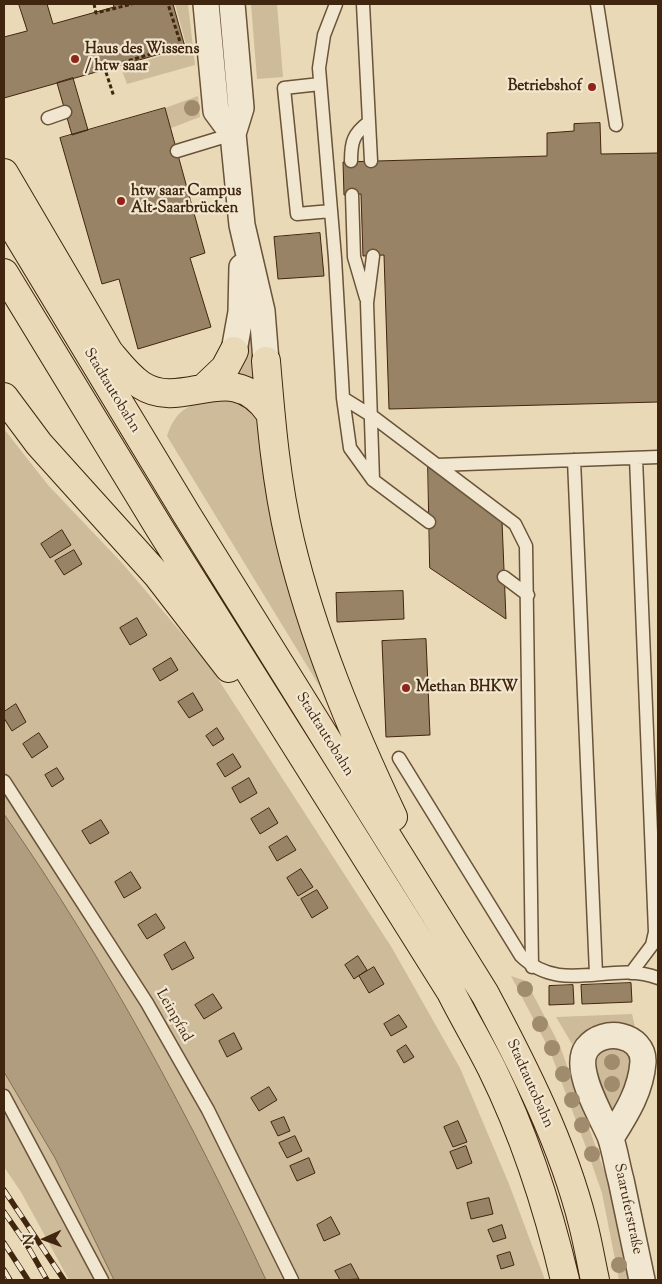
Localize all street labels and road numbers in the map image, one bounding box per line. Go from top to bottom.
street label: Stadtautobahn [79,345,143,437]
street label: Stadtautobahn [291,690,357,780]
street label: Leinpfad [151,987,195,1045]
street label: Stadtautobahn [501,1037,557,1131]
street label: Saaruferstraße [609,1162,645,1256]

